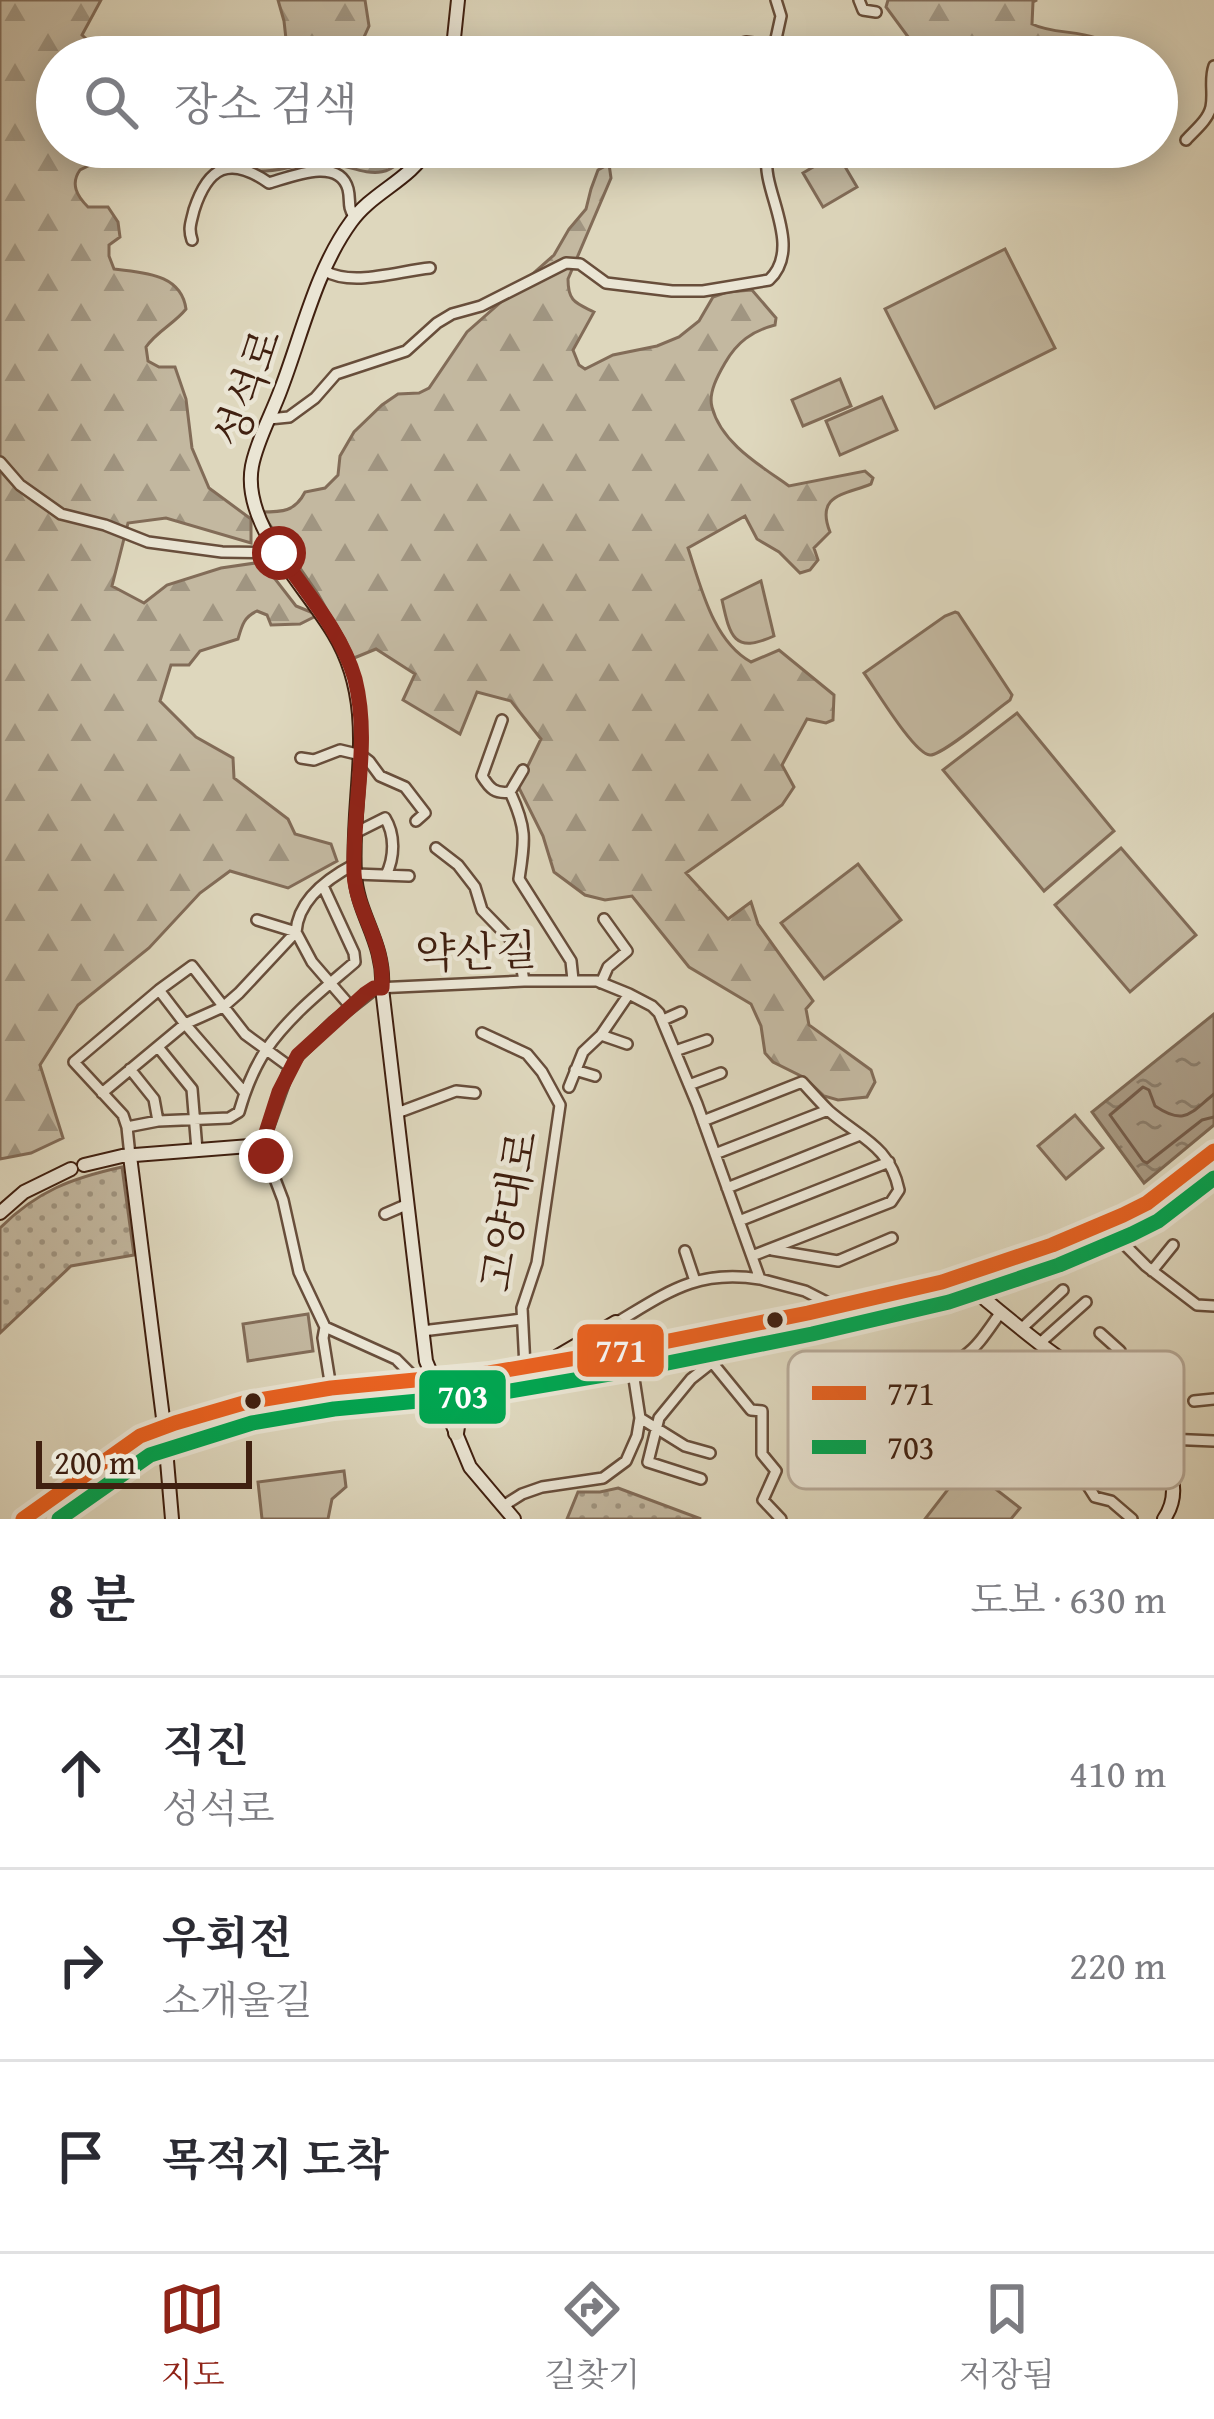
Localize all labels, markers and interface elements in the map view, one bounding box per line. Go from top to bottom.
search box [36,36,1178,168]
icon: search [78,69,144,135]
text: 장소 검색 [174,71,358,136]
street label: 성석로 [198,321,296,455]
route start [252,526,306,580]
street label: 약산길 [414,918,538,984]
street label: 고양대로 [464,1126,552,1296]
route end [239,1129,293,1183]
unlabelled marker [764,1309,786,1331]
line badge: 771 [575,1322,666,1379]
text: 771 [595,1326,647,1374]
legend [788,1351,1184,1489]
line badge: 703 [417,1368,508,1426]
text: 771 [887,1369,935,1417]
text: 703 [437,1372,489,1420]
unlabelled marker [242,1390,264,1412]
text: 703 [887,1423,935,1471]
scale bar [36,1435,252,1488]
text: 200 m [54,1438,136,1486]
text: 8 분 [48,1561,135,1636]
text: 도보 · 630 m [970,1570,1166,1627]
text: 직진 [162,1712,249,1777]
icon: ahead [48,1740,114,1806]
text: 410 m [1069,1744,1166,1801]
text: 성석로 [162,1779,275,1836]
text: 우회전 [162,1904,292,1969]
icon: right [48,1932,114,1998]
text: 220 m [1069,1936,1166,1993]
text: 소개울길 [162,1971,313,2028]
icon: arrive [48,2124,114,2190]
text: 목적지 도착 [162,2126,389,2191]
tab: 지도 [159,2276,225,2398]
tab: 길찾기 [544,2276,640,2398]
tab: 저장됨 [959,2276,1055,2398]

